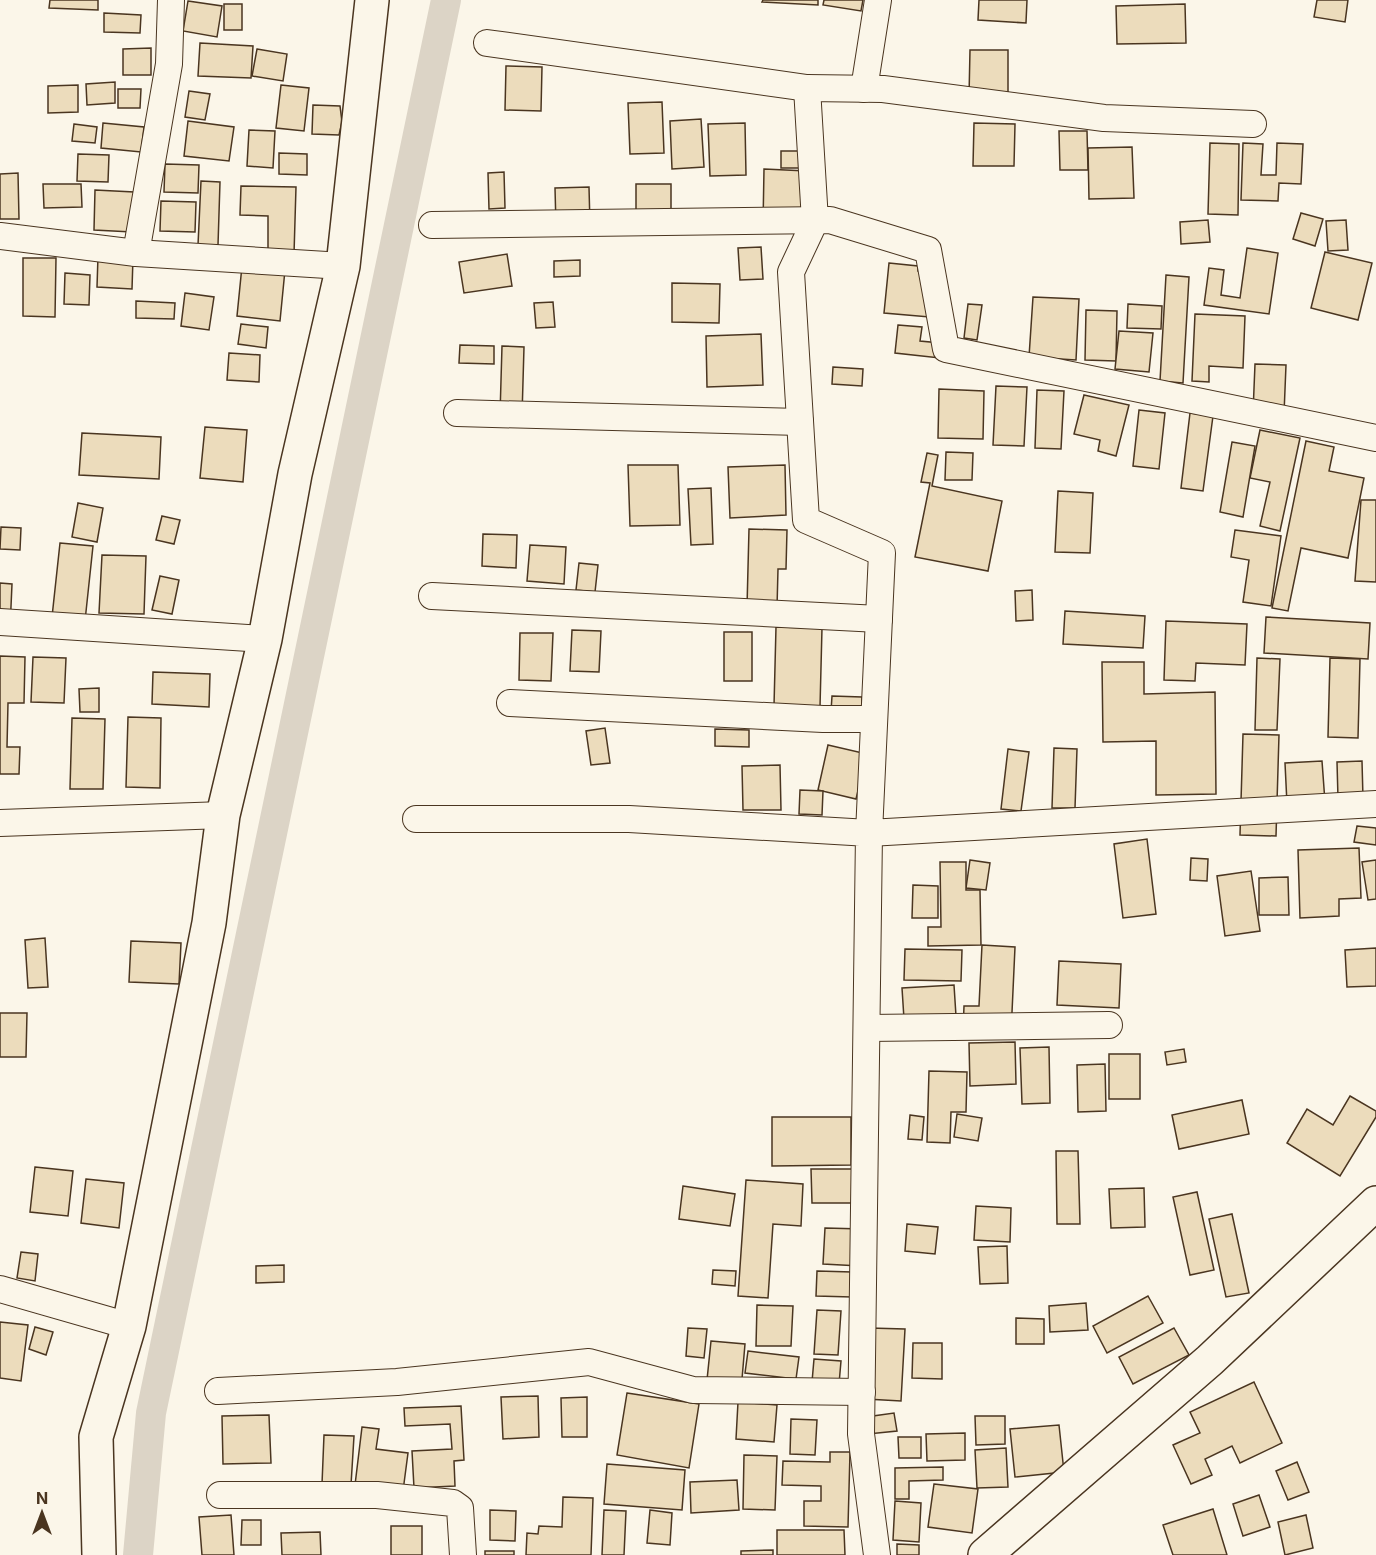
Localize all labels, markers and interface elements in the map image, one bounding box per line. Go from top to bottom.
north arrow [12,1483,72,1543]
text: N [36,1488,48,1508]

